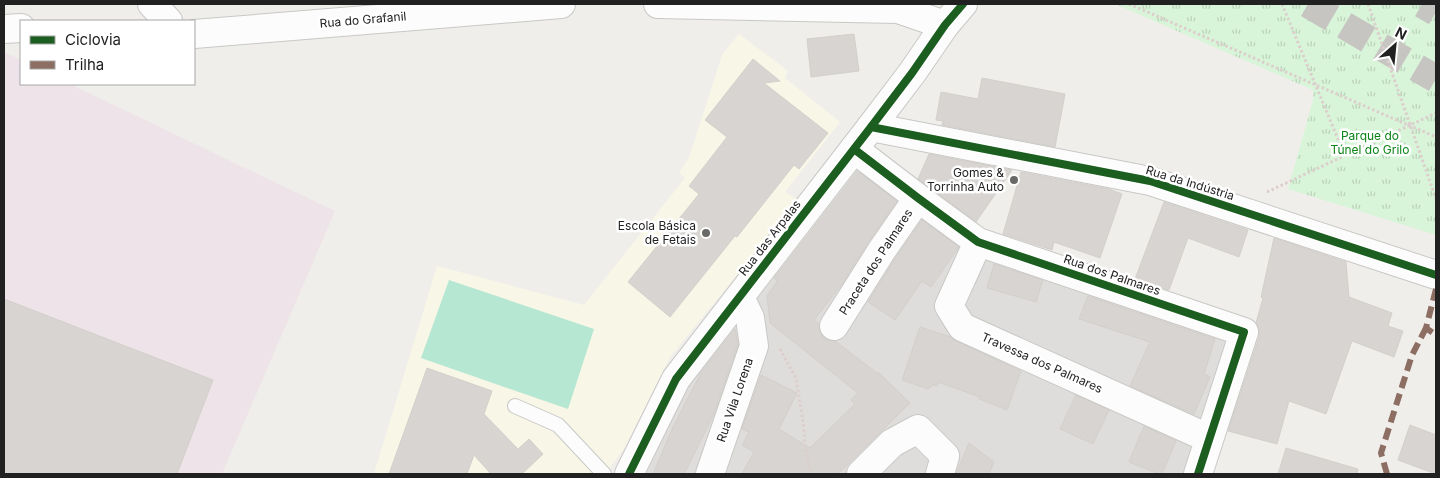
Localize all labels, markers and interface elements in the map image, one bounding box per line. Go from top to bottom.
street label: Rua do Grafanil [319,8,407,31]
legend [20,20,195,85]
north arrow [1370,20,1420,70]
text: N [1393,23,1410,43]
text: Ciclovia [65,30,121,49]
text: Trilha [65,55,104,74]
park label: Parque do Túnel do Grilo [1331,128,1409,157]
street label: Rua da Indústria [1144,162,1236,203]
place label: Gomes & Torrinha Auto [927,165,1004,194]
marker: Gomes & Torrinha Auto [1008,174,1020,186]
street label: Rua das Arpalas [735,197,804,279]
street label: Praceta dos Palmares [836,206,915,318]
place label: Escola Básica de Fetais [618,218,696,247]
marker: Escola Básica de Fetais [700,227,712,239]
street label: Rua dos Palmares [1062,251,1163,298]
street label: Travessa dos Palmares [979,329,1105,396]
street label: Rua Vila Lorena [713,356,756,444]

